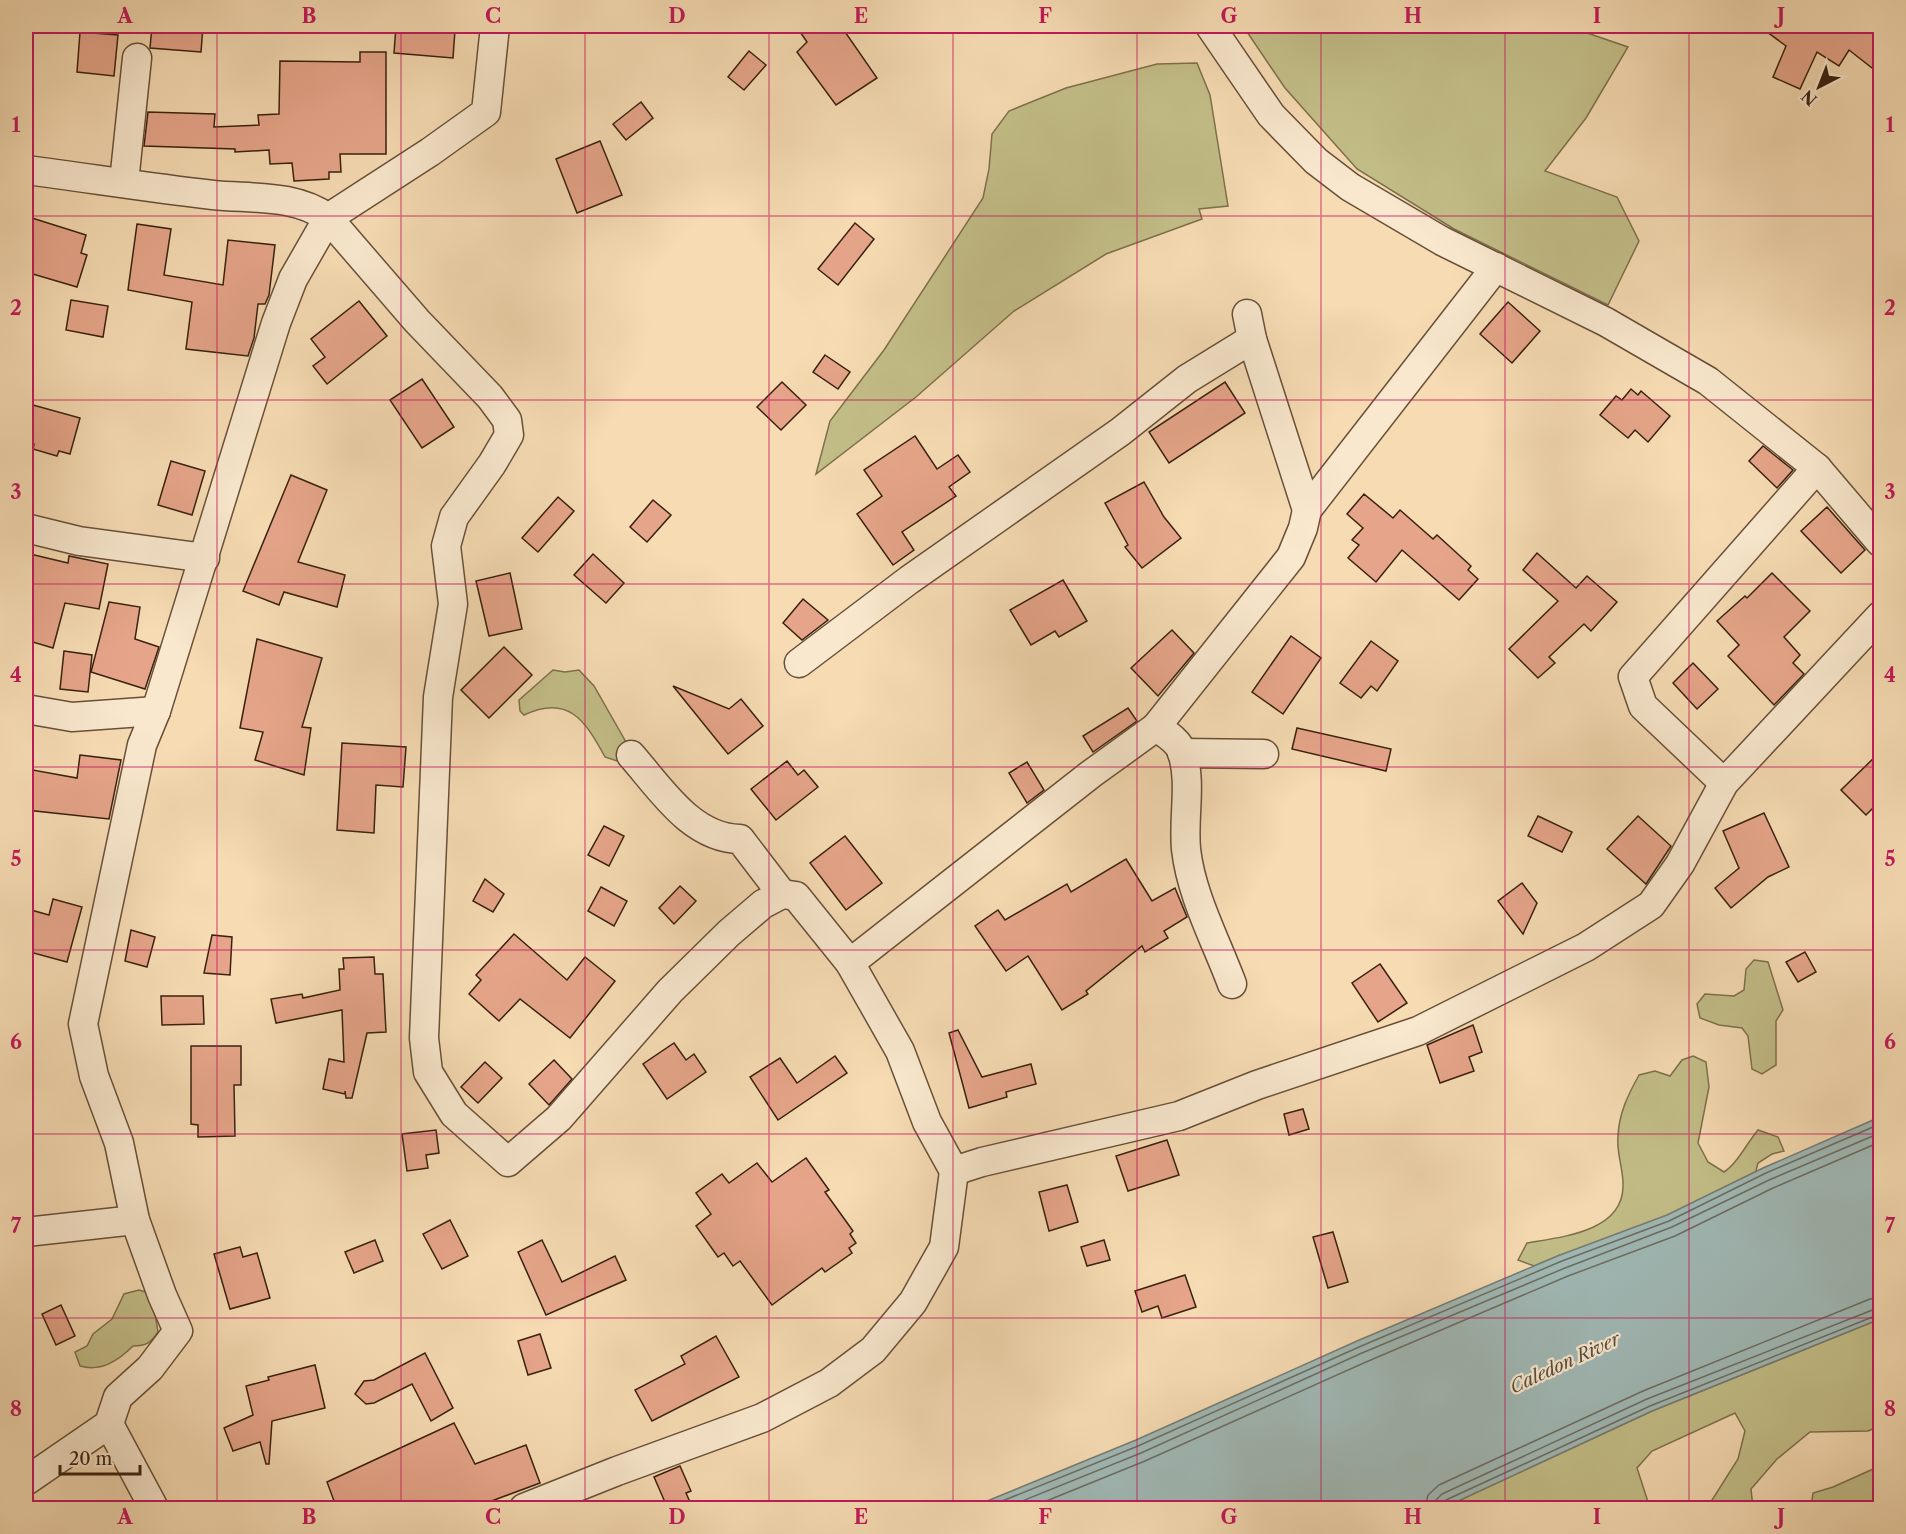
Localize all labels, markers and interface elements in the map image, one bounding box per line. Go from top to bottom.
text: A [116,4,133,28]
text: B [302,4,317,28]
text: C [485,4,501,28]
text: D [668,4,686,28]
text: E [854,4,868,28]
text: F [1038,4,1052,28]
text: G [1221,4,1238,28]
text: H [1404,4,1422,28]
text: I [1593,4,1601,28]
text: J [1773,4,1785,28]
north arrow [1789,57,1849,117]
text: N [1797,86,1821,110]
text: 1 [12,113,21,137]
text: 1 [1886,113,1895,137]
text: 2 [10,296,22,320]
text: 2 [1884,296,1896,320]
text: 3 [10,480,22,504]
text: 3 [1884,480,1896,504]
text: 4 [10,663,22,687]
text: 4 [1884,663,1896,687]
text: 5 [10,847,22,871]
text: 5 [1884,847,1896,871]
text: 6 [10,1030,22,1054]
text: 6 [1884,1030,1896,1054]
text: 7 [11,1214,22,1238]
text: 7 [1885,1214,1896,1238]
water label: Caledon River [1506,1327,1625,1398]
text: 8 [10,1397,22,1421]
text: 8 [1884,1397,1896,1421]
scale bar [60,1438,140,1476]
text: 20 m [69,1448,113,1470]
text: A [116,1505,133,1529]
text: B [302,1505,317,1529]
text: C [485,1505,501,1529]
text: D [668,1505,686,1529]
text: E [854,1505,868,1529]
text: F [1038,1505,1052,1529]
text: G [1221,1505,1238,1529]
text: H [1404,1505,1422,1529]
text: I [1593,1505,1601,1529]
text: J [1773,1505,1785,1529]

